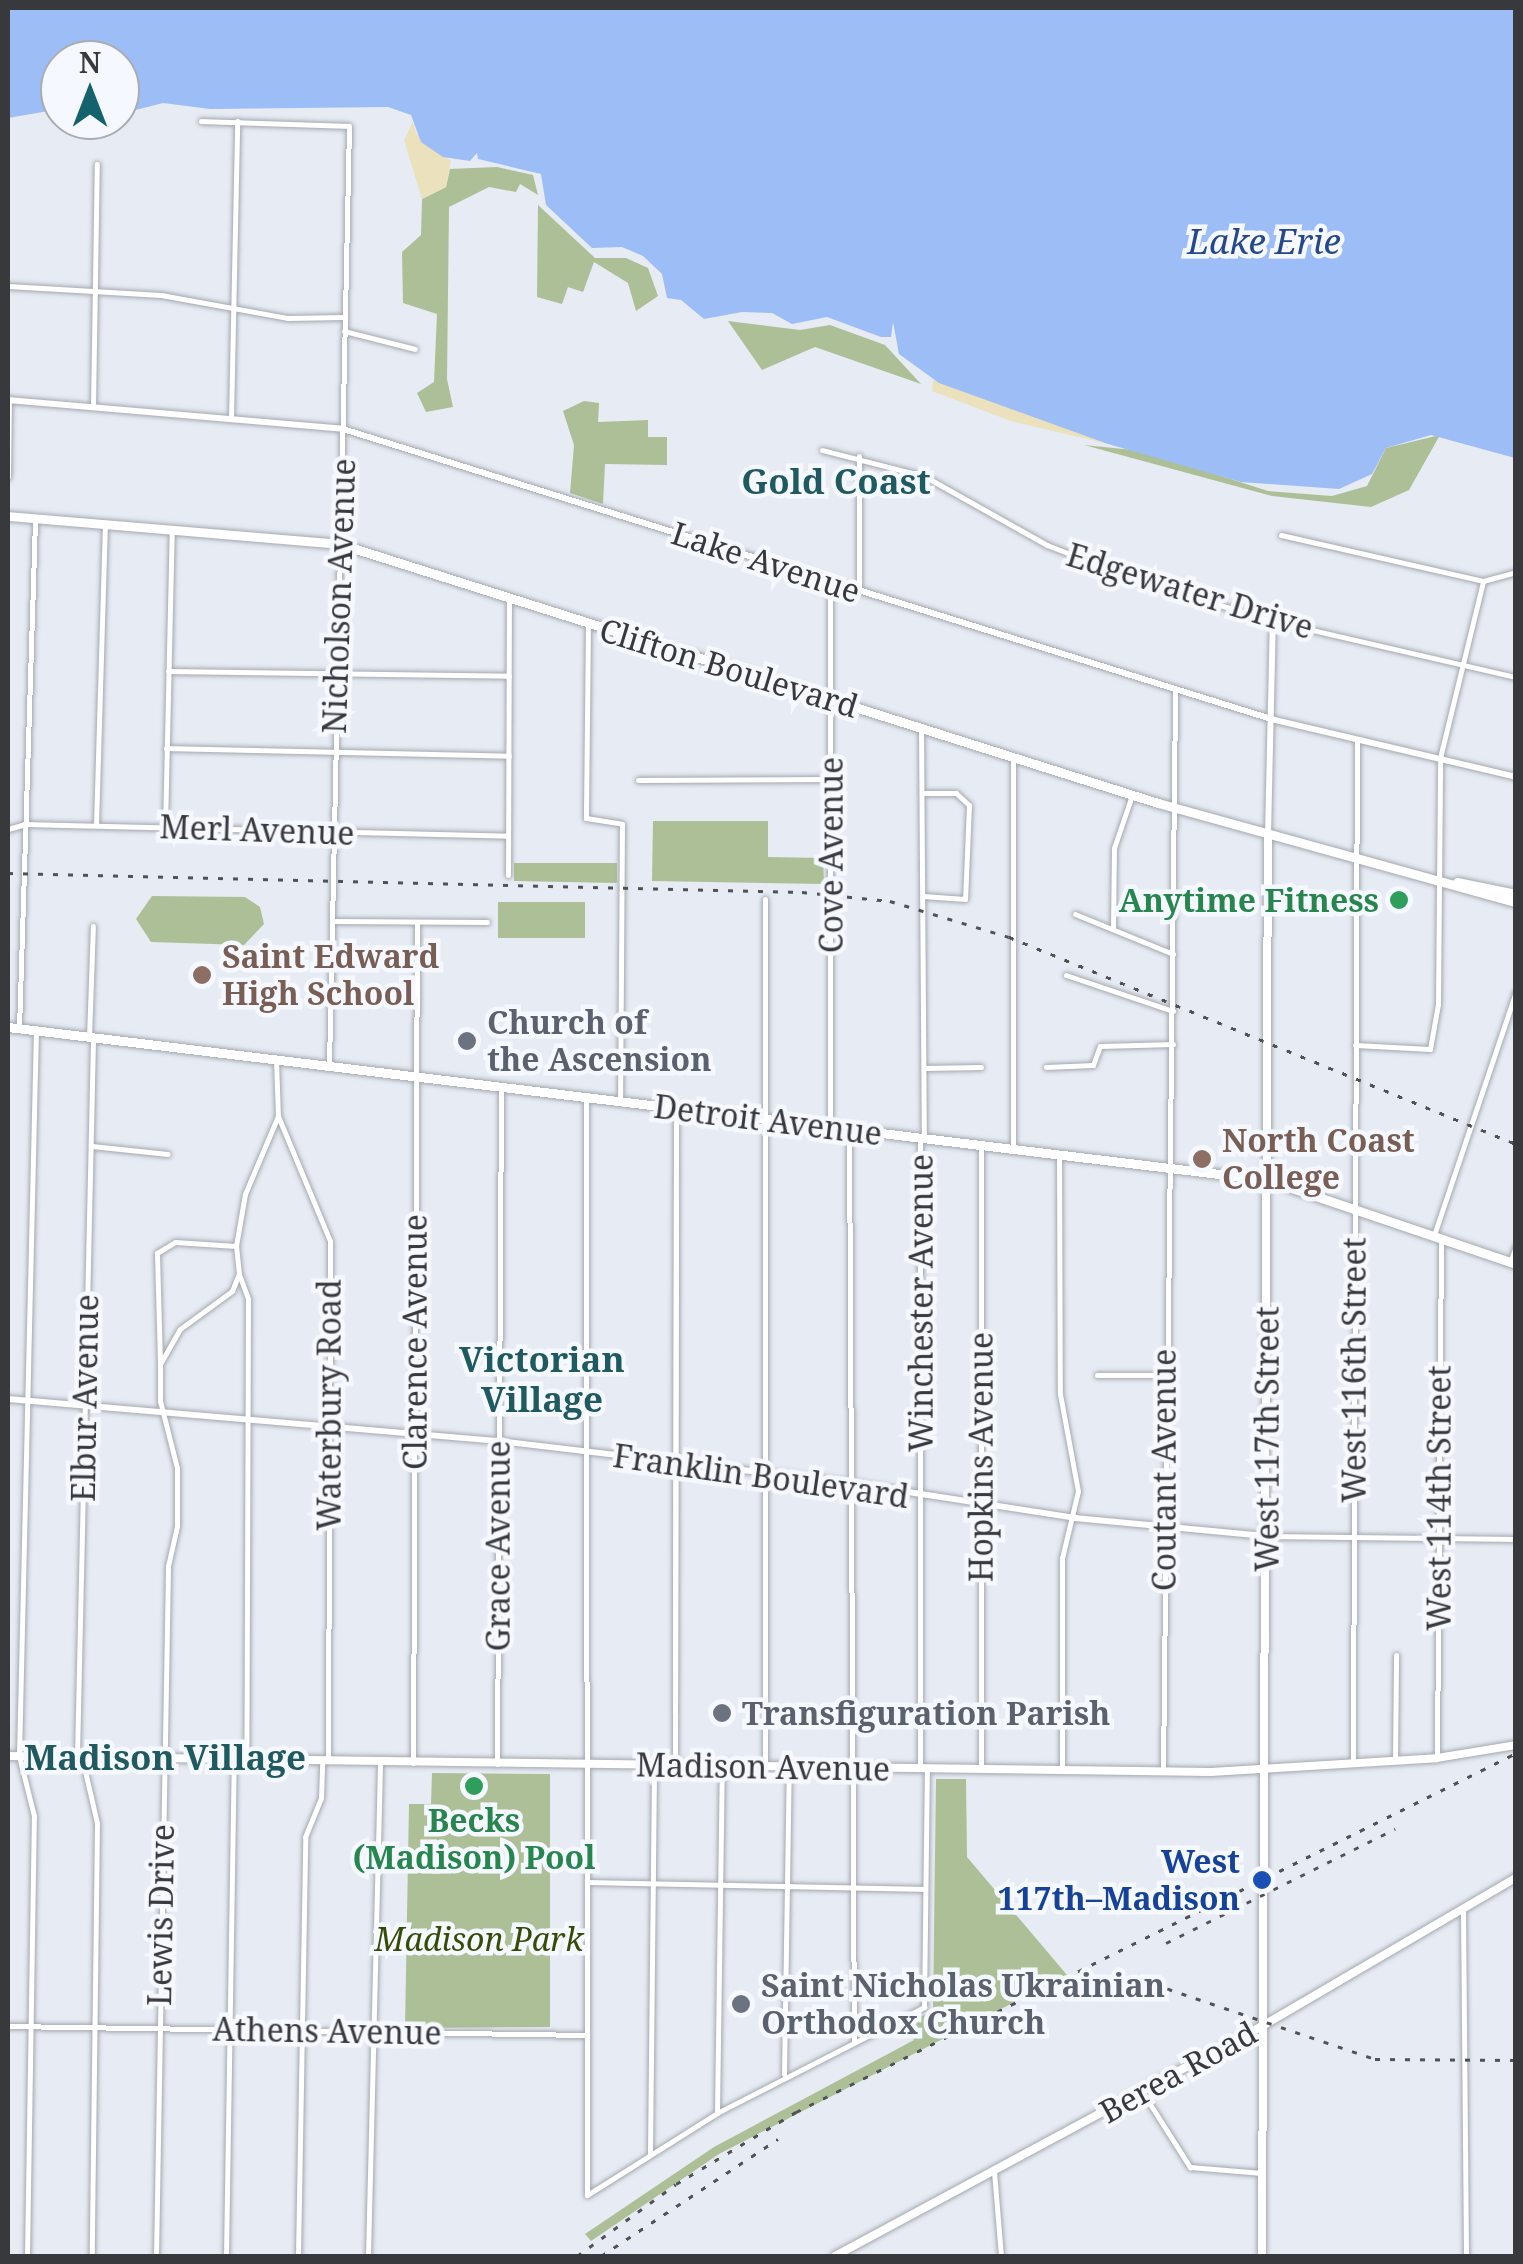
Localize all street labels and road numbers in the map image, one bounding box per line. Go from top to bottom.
street label: Nicholson Avenue [315,458,363,734]
street label: Lake Avenue [667,513,865,611]
street label: Edgewater Drive [1062,535,1318,647]
street label: Clifton Boulevard [595,610,863,726]
street label: Cove Avenue [812,757,850,953]
street label: Merl Avenue [159,807,355,853]
street label: Detroit Avenue [652,1087,884,1153]
street label: Winchester Avenue [902,1154,940,1452]
street label: Clarence Avenue [396,1214,434,1470]
street label: West 116th Street [1335,1237,1373,1503]
street label: Waterbury Road [310,1279,348,1531]
street label: Elbur Avenue [64,1294,106,1502]
street label: West 117th Street [1248,1306,1286,1572]
street label: Hopkins Avenue [962,1332,1000,1582]
street label: Coutant Avenue [1145,1349,1183,1591]
street label: West 114th Street [1420,1365,1458,1631]
street label: Franklin Boulevard [611,1436,911,1516]
street label: Grace Avenue [479,1441,517,1651]
street label: Madison Avenue [636,1746,890,1788]
street label: Lewis Drive [140,1824,182,2006]
street label: Athens Avenue [212,2010,442,2052]
street label: Berea Road [1093,2013,1263,2131]

